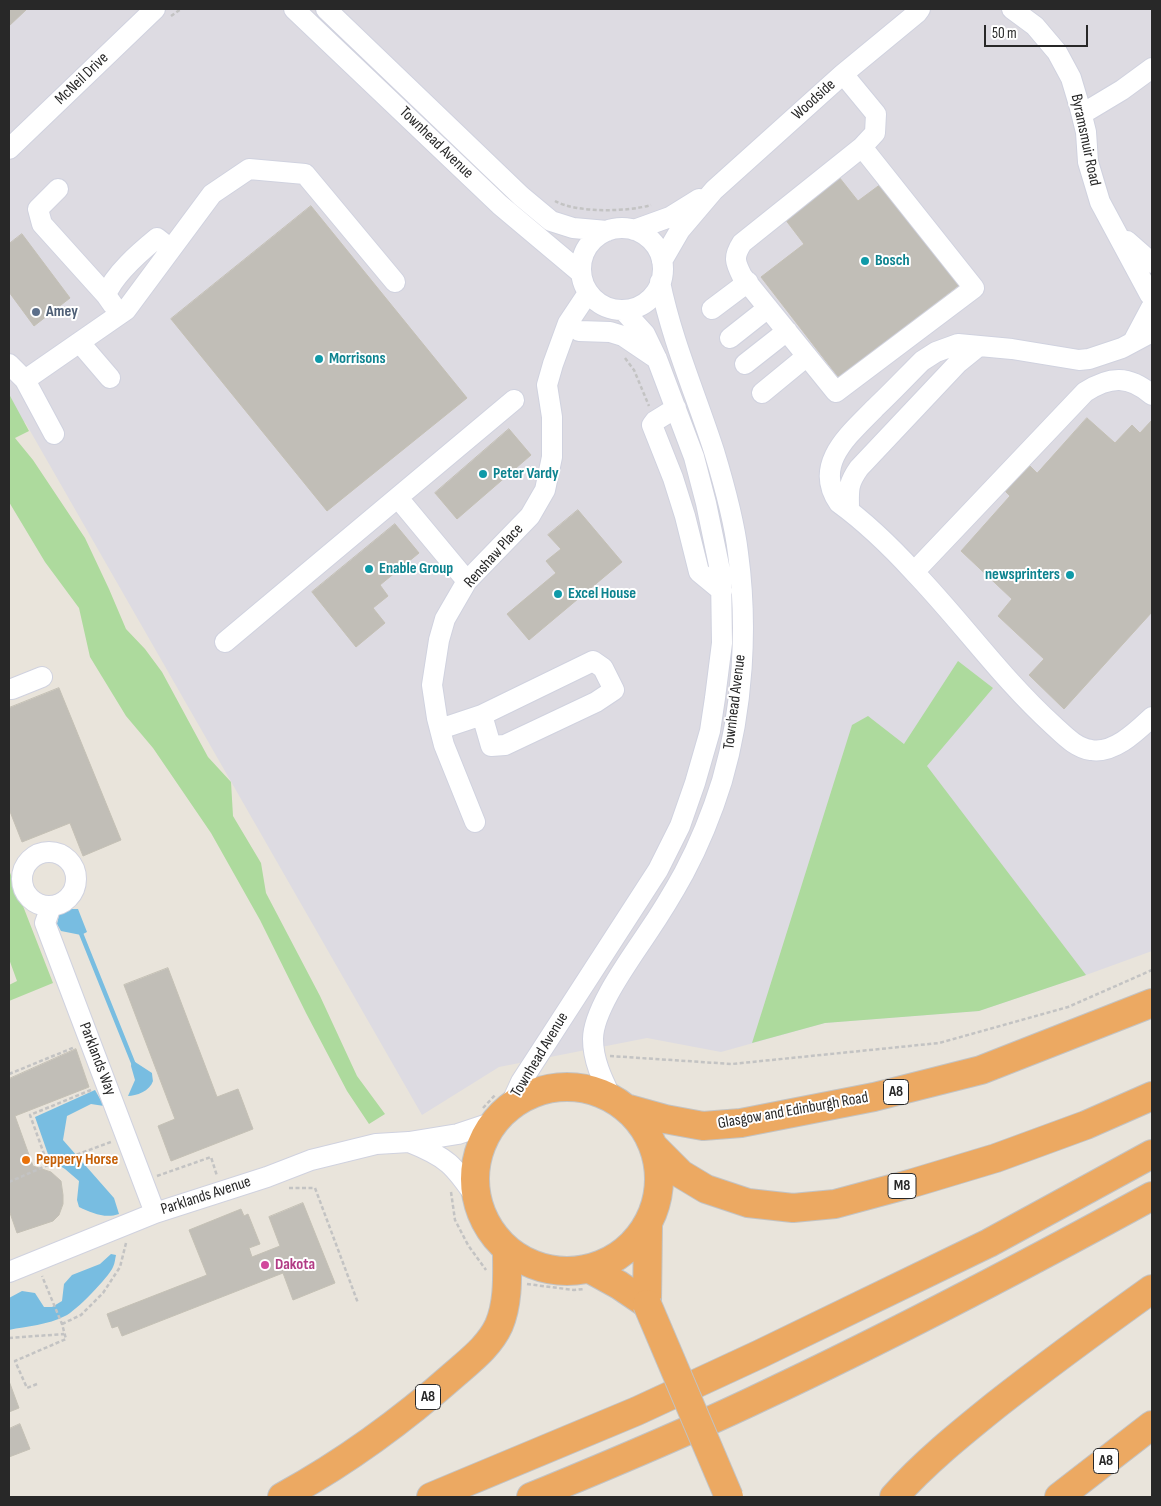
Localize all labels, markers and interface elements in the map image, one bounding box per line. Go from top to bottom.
scale bar [986,15,1090,47]
text: 50 m [992,24,1017,43]
street label: McNeil Drive [51,49,113,109]
street label: Woodside [788,75,840,125]
street label: Byramsmuir Road [1066,92,1104,188]
street label: Townhead Avenue [395,103,477,183]
place label: Bosch [875,251,910,271]
marker: Bosch [859,255,871,267]
place label: Amey [46,302,78,322]
marker: Amey [30,306,42,318]
place label: Morrisons [329,349,386,369]
marker: Morrisons [313,353,325,365]
place label: Peter Vardy [493,464,559,484]
marker: Peter Vardy [477,468,489,480]
street label: Renshaw Place [460,520,528,592]
place label: Enable Group [379,559,453,579]
marker: Enable Group [363,563,375,575]
place label: newsprinters [985,565,1060,585]
marker: newsprinters [1064,569,1076,581]
place label: Excel House [568,584,636,604]
marker: Excel House [552,588,564,600]
street label: Townhead Avenue [720,653,750,751]
street label: Townhead Avenue [507,1009,573,1101]
street label: Parklands Way [74,1020,120,1098]
road number: A8 [884,1080,908,1104]
street label: Glasgow and Edinburgh Road [716,1088,870,1134]
place label: Peppery Horse [36,1150,118,1170]
marker: Peppery Horse [20,1154,32,1166]
street label: Parklands Avenue [159,1172,253,1220]
road number: M8 [888,1174,916,1198]
place label: Dakota [275,1255,315,1275]
marker: Dakota [259,1259,271,1271]
road number: A8 [416,1384,440,1410]
road number: A8 [1094,1448,1118,1474]

